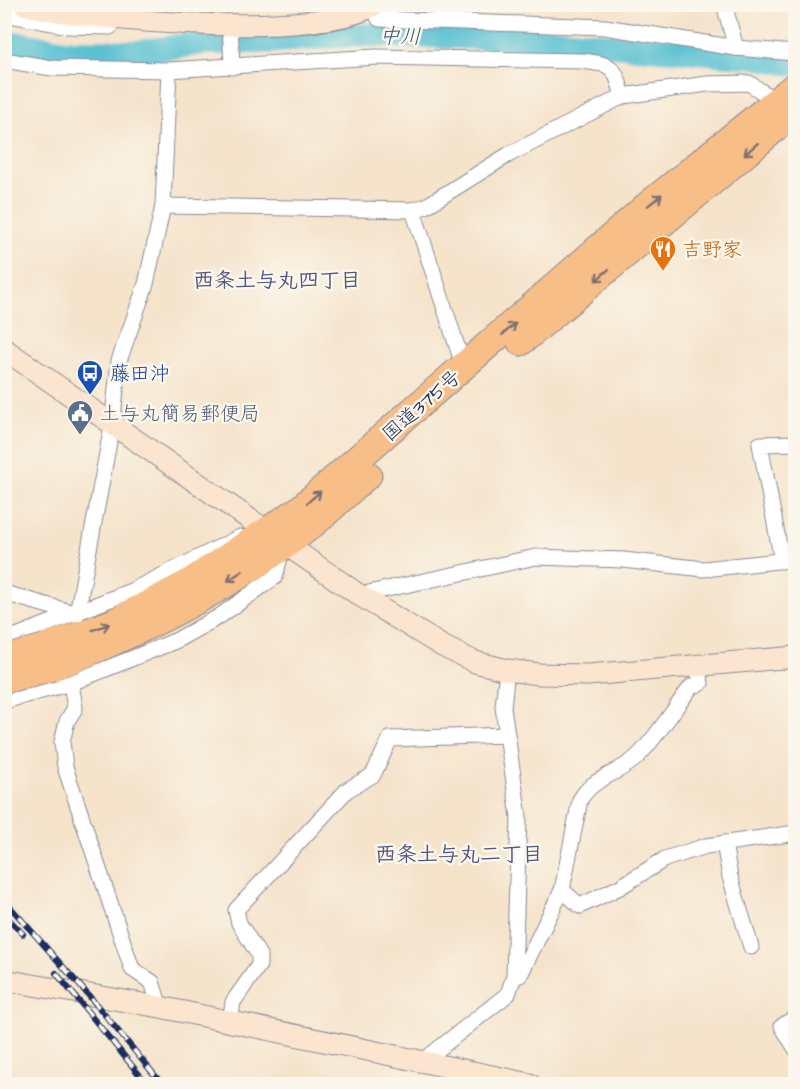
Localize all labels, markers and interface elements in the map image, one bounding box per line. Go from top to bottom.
water label: 中川 [379,22,421,51]
one-way arrow [744,142,759,156]
one-way arrow [647,193,663,206]
restaurant icon: 吉野家 [648,234,678,272]
place label: 吉野家 [682,236,742,264]
district label: 西条土与丸四丁目 [193,266,361,295]
one-way arrow [594,268,610,281]
one-way arrow [501,322,516,336]
bus stop icon: 藤田沖 [75,358,105,396]
place label: 藤田沖 [110,360,170,388]
street label: 国道375号 [376,363,467,448]
public building icon: 土与丸簡易郵便局 [65,398,95,436]
place label: 土与丸簡易郵便局 [100,400,260,428]
one-way arrow [306,490,321,504]
one-way arrow [227,570,244,582]
one-way arrow [92,621,110,632]
district label: 西条土与丸二丁目 [375,840,543,869]

